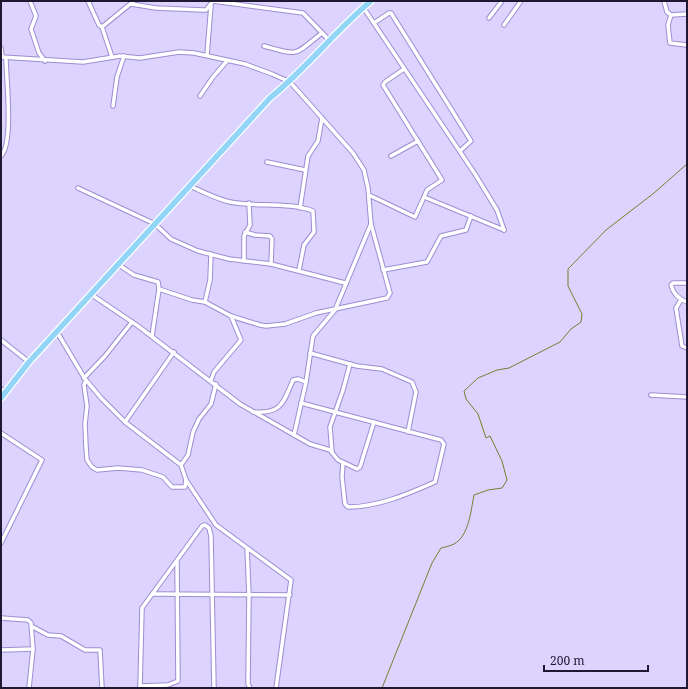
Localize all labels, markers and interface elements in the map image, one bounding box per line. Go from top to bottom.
scale bar [544,647,648,673]
text: 200 m [550,652,585,669]

